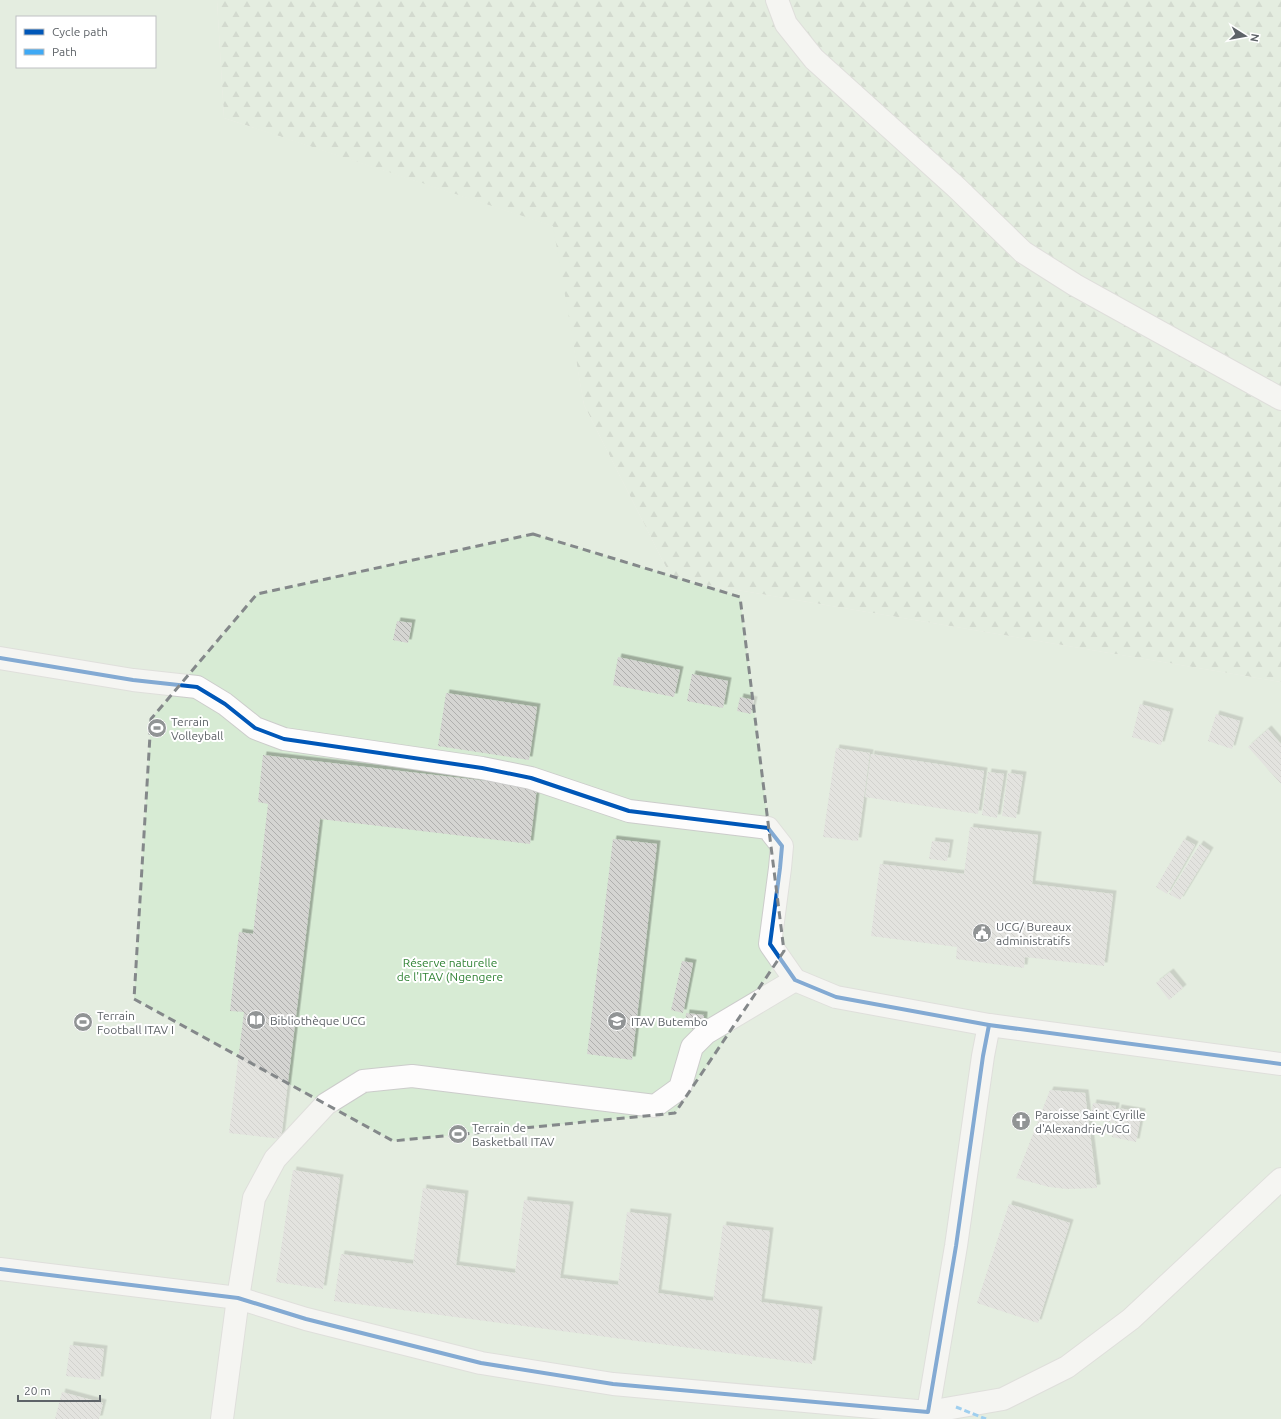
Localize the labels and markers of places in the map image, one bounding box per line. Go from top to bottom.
place label: Terrain Volleyball [171,715,223,742]
sports icon: Terrain Volleyball [146,717,168,739]
place label: UCG/ Bureaux administratifs [996,920,1071,947]
public building icon: UCG/ Bureaux administratifs [971,922,993,944]
place label: Terrain Football ITAV I [97,1009,174,1036]
library icon: Bibliothèque UCG [245,1009,267,1031]
school or university icon: ITAV Butembo [606,1010,628,1032]
sports icon: Terrain Football ITAV I [72,1011,94,1033]
place label: Bibliothèque UCG [270,1014,365,1027]
place label: ITAV Butembo [631,1015,708,1028]
place label: Paroisse Saint Cyrille d'Alexandrie/UCG [1035,1108,1146,1135]
church icon: Paroisse Saint Cyrille d'Alexandrie/UCG [1010,1110,1032,1132]
place label: Terrain de Basketball ITAV [472,1121,555,1148]
sports icon: Terrain de Basketball ITAV [447,1123,469,1145]

